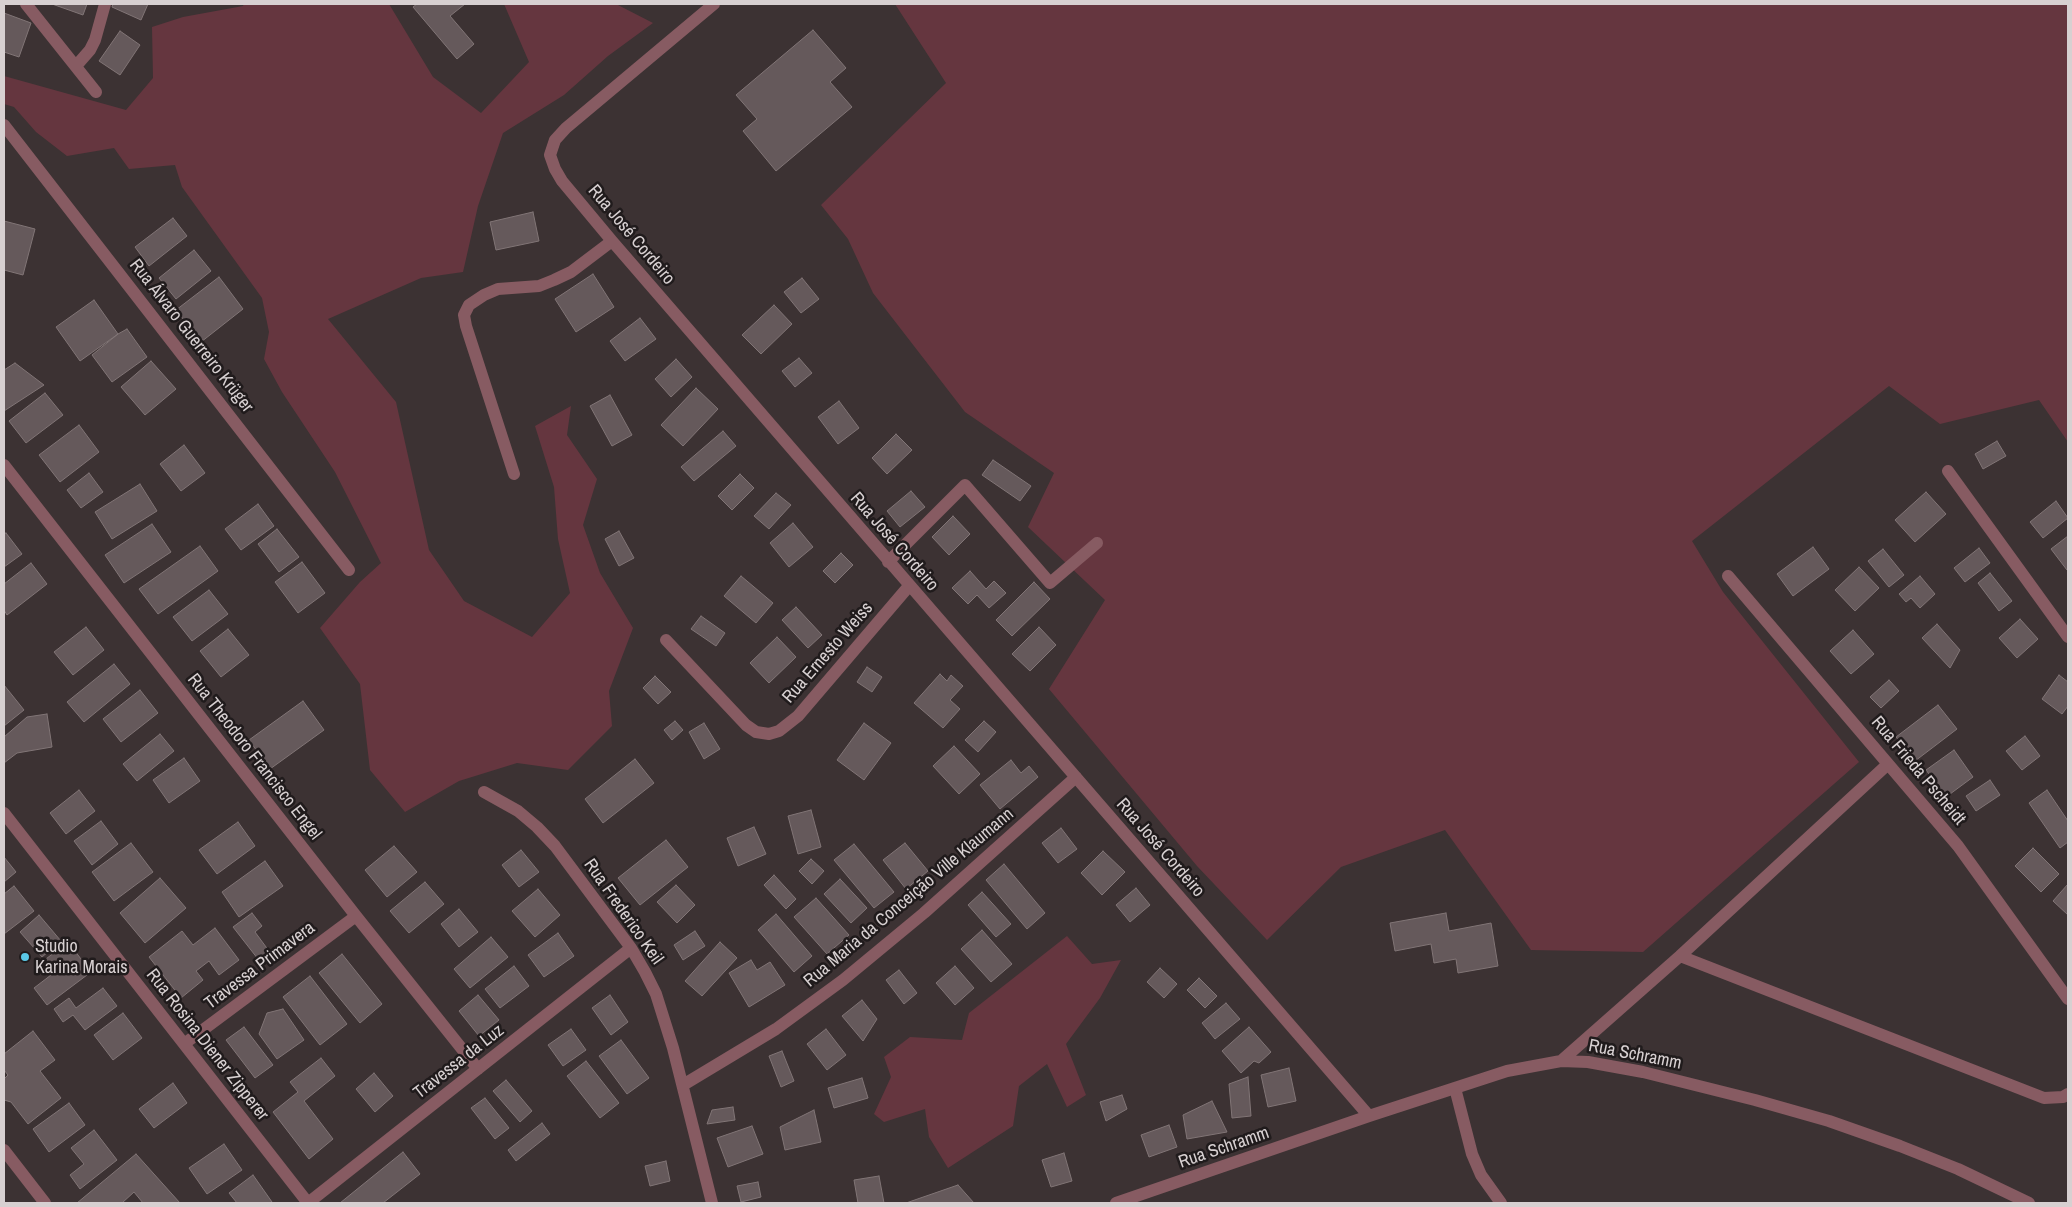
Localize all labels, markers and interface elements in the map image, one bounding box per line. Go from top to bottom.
street label: Rua José Cordeiro [583,181,679,289]
street label: Rua Álvaro Guerreiro Krüger [124,255,258,417]
street label: Rua José Cordeiro [845,488,943,596]
street label: Rua Ernesto Weiss [778,598,878,708]
street label: Rua Theodoro Francisco Engel [182,670,326,844]
street label: Rua Frieda Pscheidt [1866,712,1970,830]
street label: Rua José Cordeiro [1111,794,1209,902]
street label: Rua Maria da Conceição Ville Klaumann [800,804,1018,992]
street label: Rua Frederico Keil [579,855,667,969]
street label: Travessa Primavera [201,918,319,1014]
place label: Studio Karina Morais [35,936,128,979]
marker: Studio Karina Morais [19,951,31,963]
street label: Rua Rosina Diener Zipperer [141,965,273,1125]
street label: Travessa da Luz [410,1020,508,1104]
street label: Rua Schramm [1587,1035,1683,1075]
street label: Rua Schramm [1176,1122,1272,1174]

